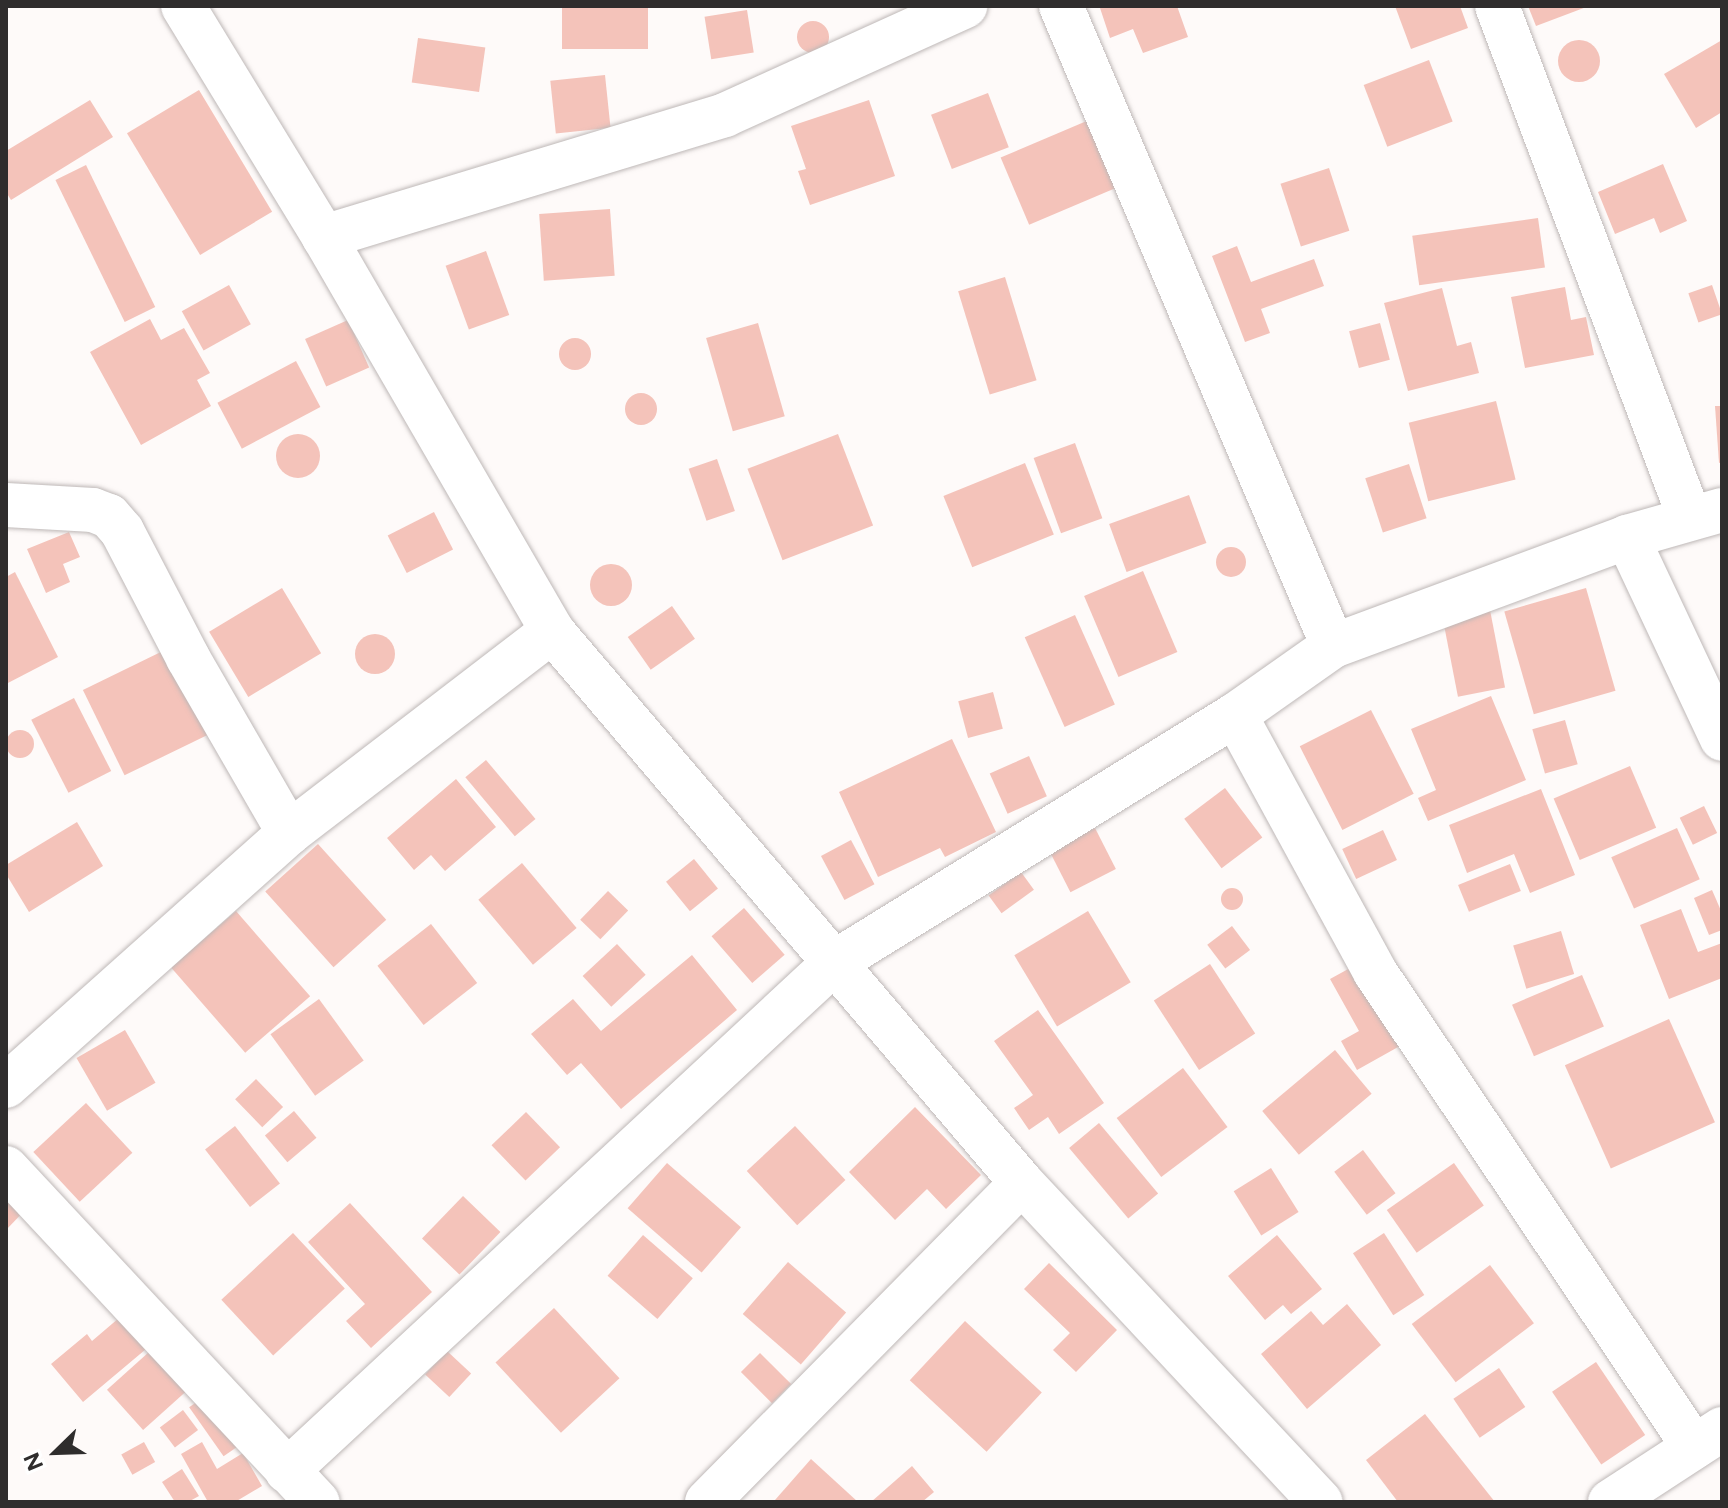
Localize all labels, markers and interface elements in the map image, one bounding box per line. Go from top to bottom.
north arrow [16,1412,96,1492]
text: N [18,1448,49,1475]

